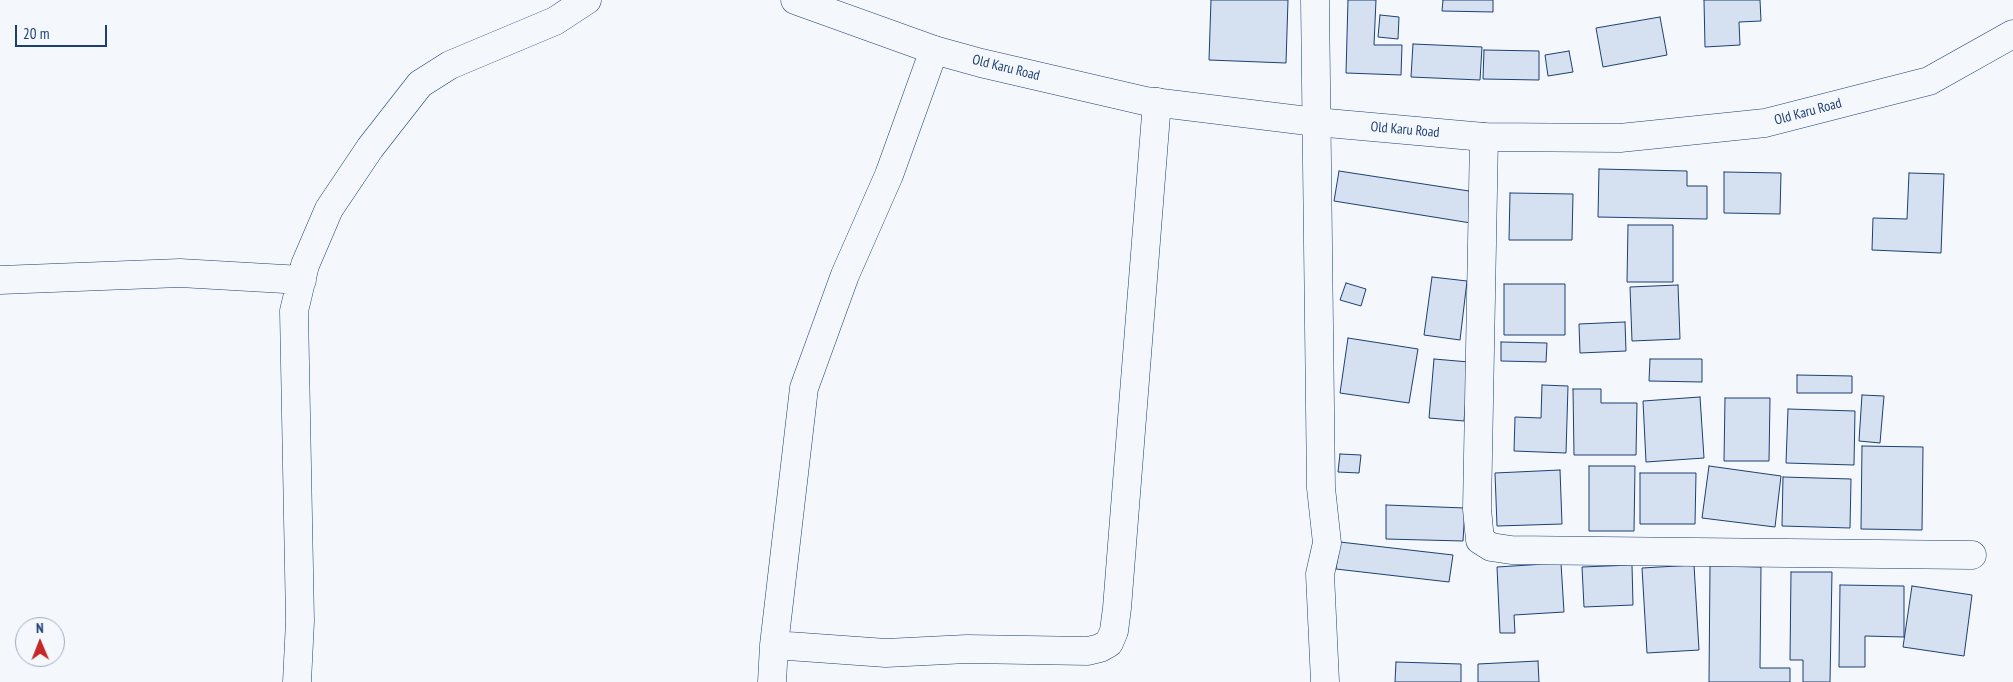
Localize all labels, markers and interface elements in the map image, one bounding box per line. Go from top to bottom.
scale bar [18,15,110,47]
text: 20 m [23,24,49,43]
street label: Old Karu Road [971,52,1041,84]
street label: Old Karu Road [1773,95,1843,129]
street label: Old Karu Road [1370,119,1440,141]
north arrow [15,617,65,667]
text: N [36,619,44,637]

